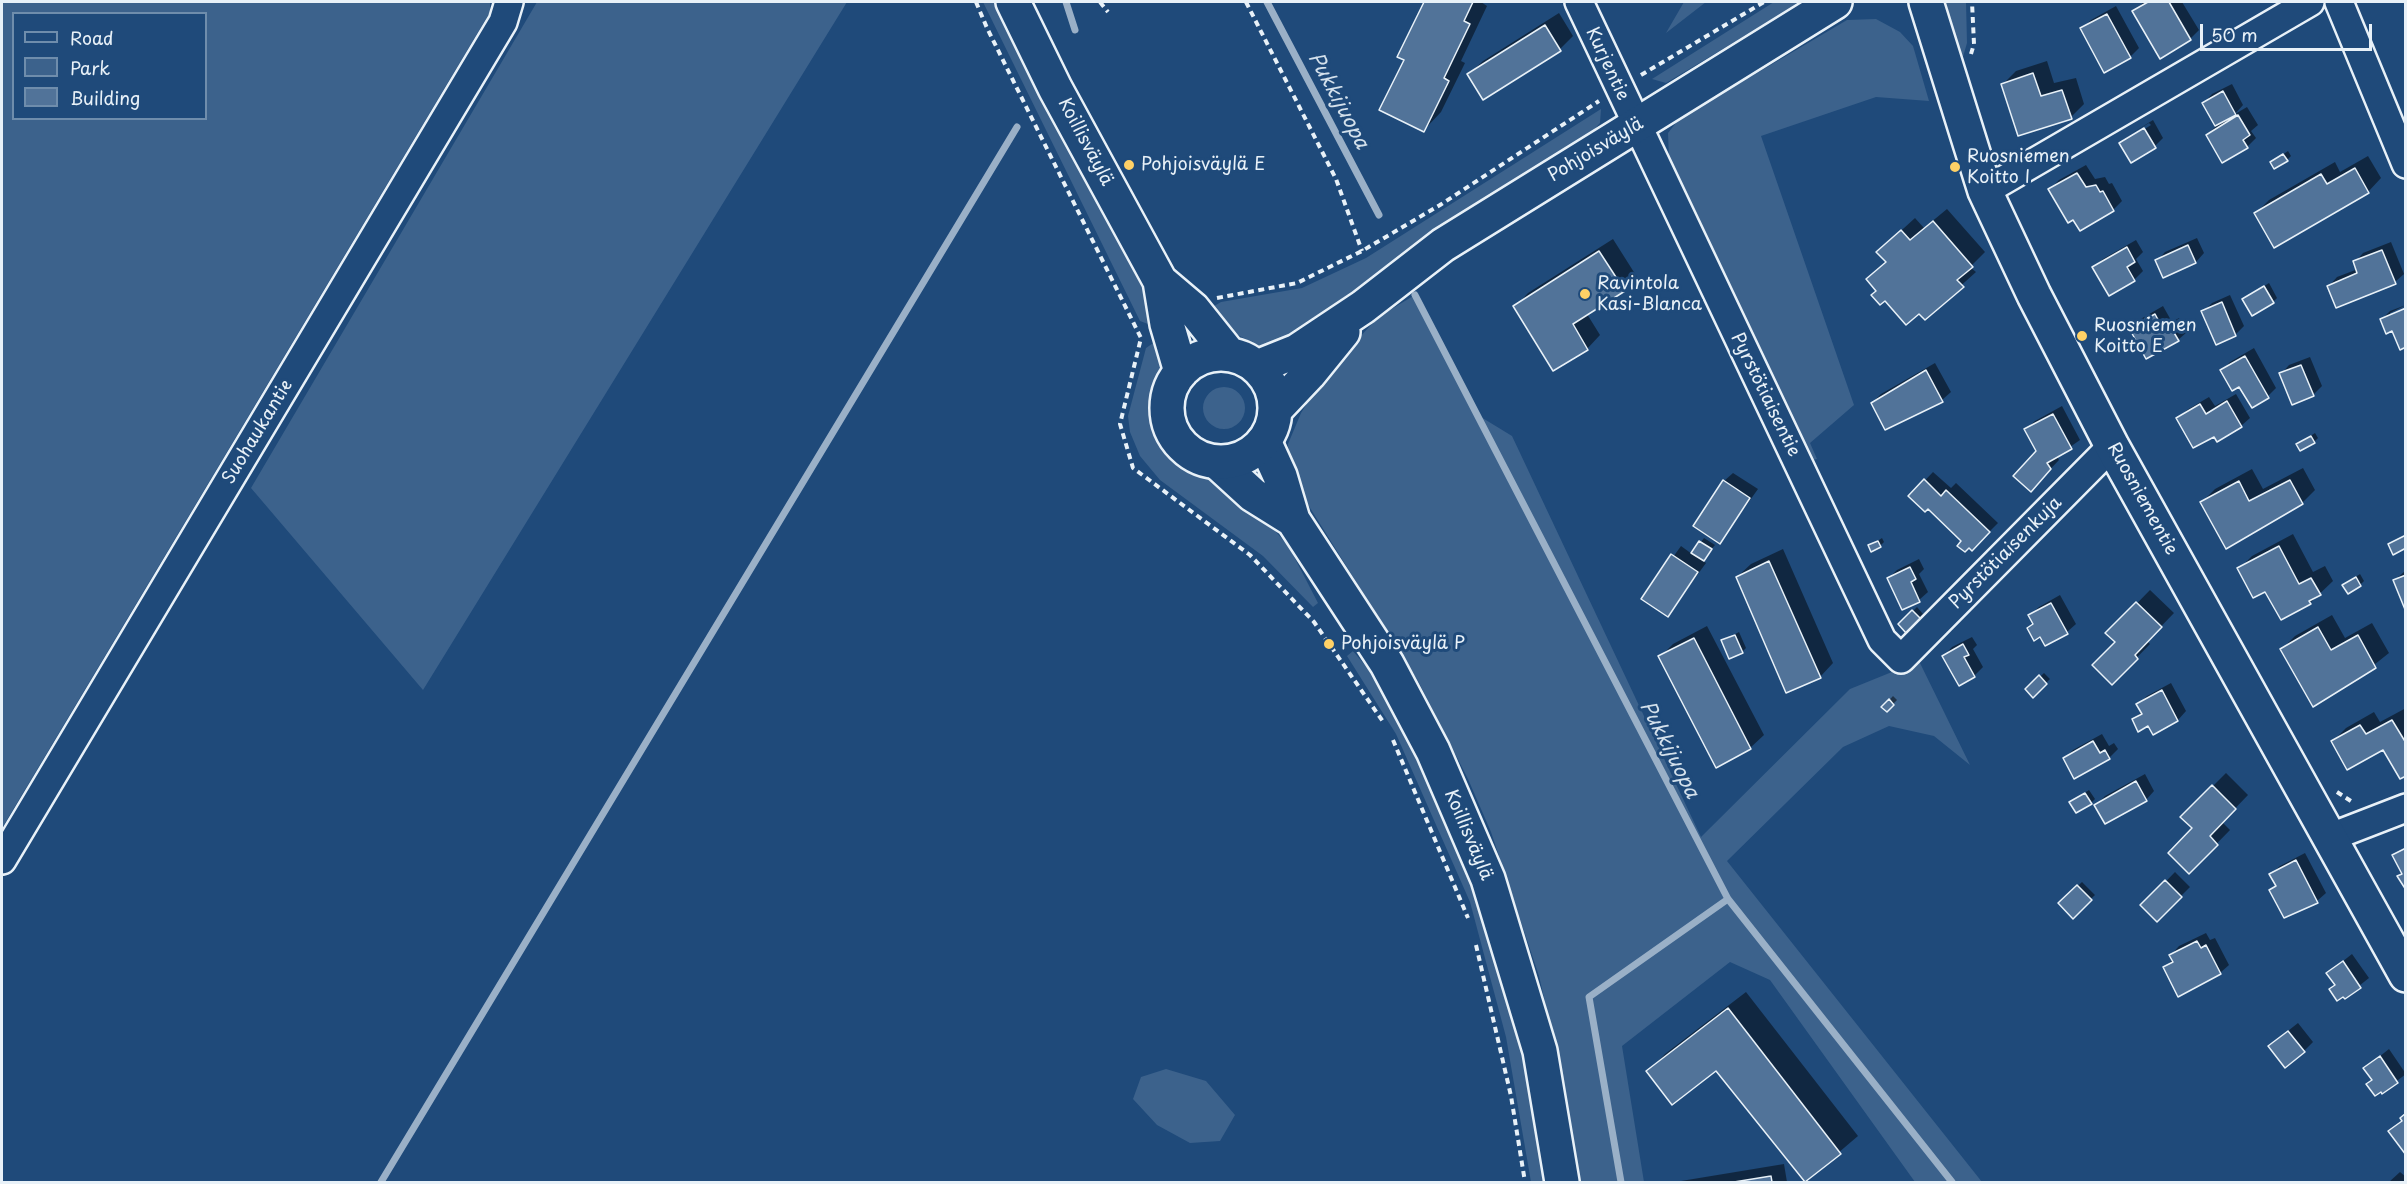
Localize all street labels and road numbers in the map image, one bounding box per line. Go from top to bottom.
street label: Kurjentie [1581,24,1633,104]
street label: Koillisväylä [1053,94,1117,190]
street label: Pohjoisväylä [1545,113,1647,187]
street label: Pyrstötiaisentie [1726,330,1804,460]
street label: Suohaukantie [218,376,298,488]
street label: Ruosniementie [2102,439,2182,559]
street label: Pyrstötiaisenkuja [1945,492,2067,614]
street label: Koillisväylä [1439,786,1497,884]

